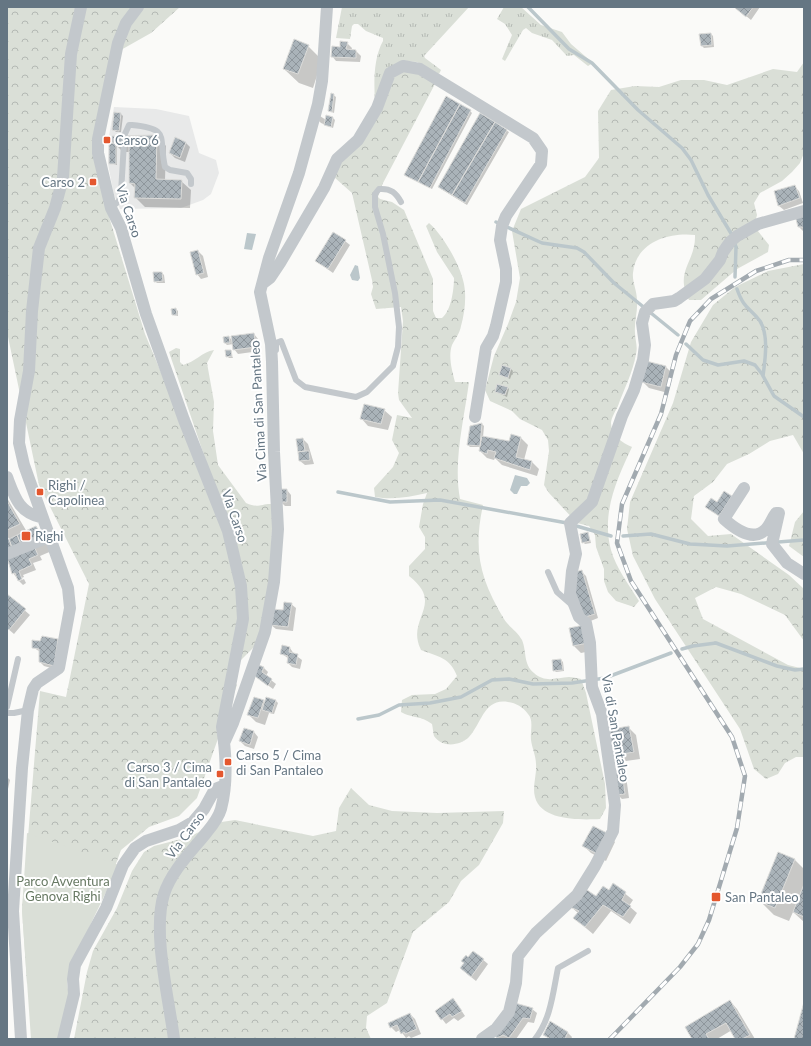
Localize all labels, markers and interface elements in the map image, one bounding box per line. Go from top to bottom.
place label: Carso 6 [115,132,159,148]
marker: Carso 6 [102,135,112,145]
place label: Carso 2 [41,174,85,190]
marker: Carso 2 [88,177,98,187]
street label: Via Carso [113,183,145,239]
street label: Via Cima di San Pantaleo [246,340,270,482]
place label: Righi / Capolinea [48,477,105,508]
marker: Righi / Capolinea [35,487,45,497]
street label: Via Carso [219,488,251,544]
place label: Righi [35,528,63,544]
marker: Righi [20,530,32,542]
street label: Via di San Pantaleo [599,673,633,783]
place label: Carso 5 / Cima di San Pantaleo [236,747,323,778]
marker: Carso 5 / Cima di San Pantaleo [223,757,233,767]
place label: Carso 3 / Cima di San Pantaleo [125,759,212,790]
marker: Carso 3 / Cima di San Pantaleo [215,769,225,779]
street label: Via Carso [162,808,208,862]
park label: Parco Avventura Genova Righi [16,873,110,904]
place label: San Pantaleo [725,889,799,905]
marker: San Pantaleo [710,891,722,903]

